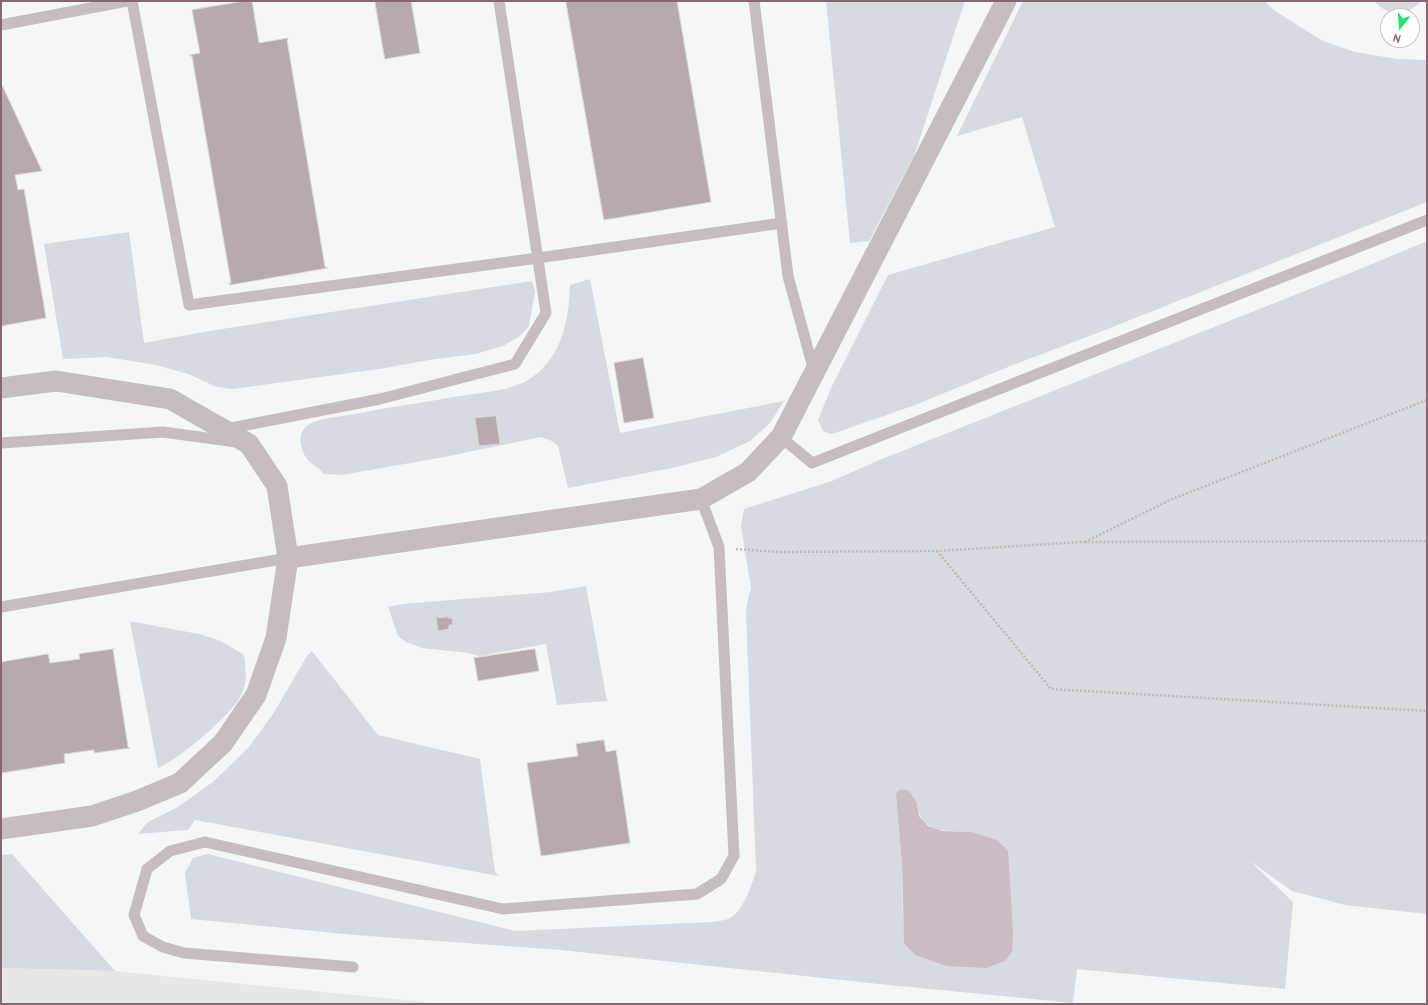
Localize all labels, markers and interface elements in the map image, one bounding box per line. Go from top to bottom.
north arrow [1380,8,1420,48]
text: N [1391,31,1402,46]

